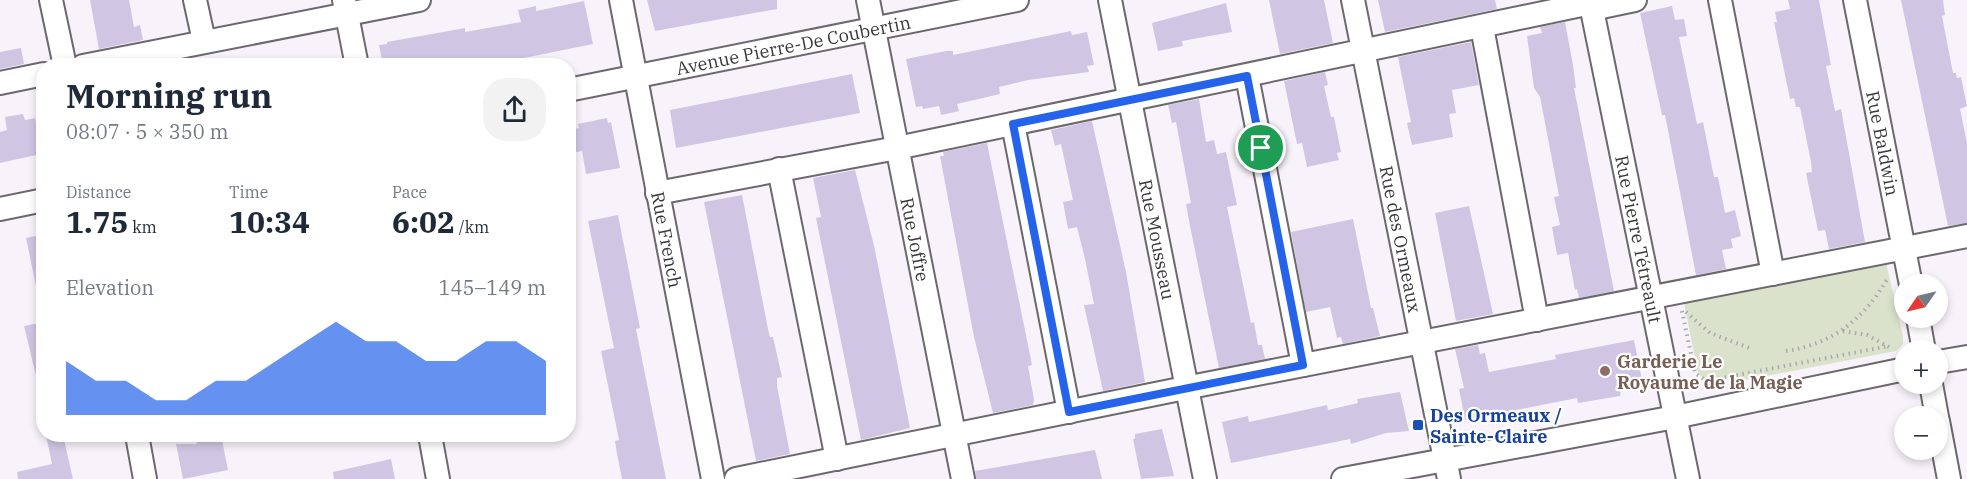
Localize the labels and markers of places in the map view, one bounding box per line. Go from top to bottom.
pin [1235,122,1286,173]
place label: Garderie Le Royaume de la Magie [1617,350,1803,394]
marker: Garderie Le Royaume de la Magie [1598,364,1612,378]
place label: Des Ormeaux / Sainte-Claire [1430,404,1562,448]
marker: Des Ormeaux / Sainte-Claire [1411,418,1425,432]

